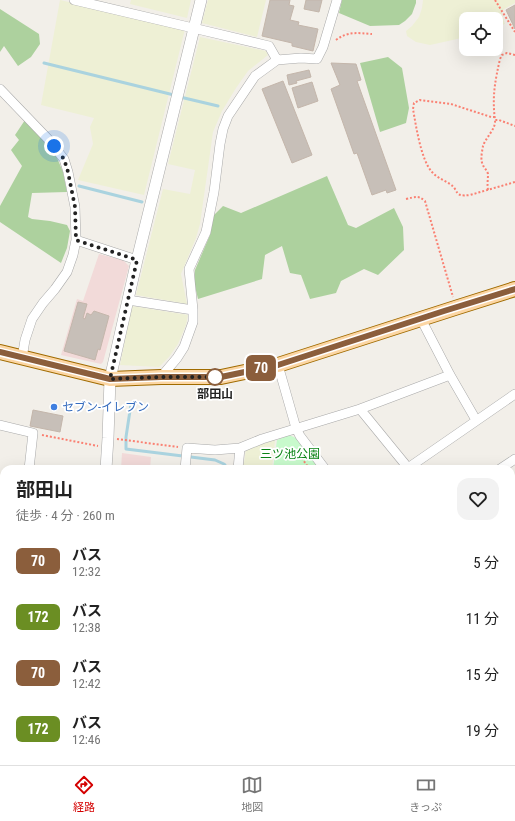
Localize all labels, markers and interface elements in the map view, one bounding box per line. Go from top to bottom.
map controls [459,12,503,56]
button: locate [459,12,503,56]
your location [44,136,64,156]
line badge: 70 [243,355,279,381]
text: 70 [254,360,268,376]
marker: 部田山 [206,368,224,386]
place label: 部田山 [197,387,233,401]
place label: セブン-イレブン [62,400,149,414]
marker: セブン-イレブン [49,402,59,412]
park label: 三ツ池公園 [260,447,320,461]
text: 部田山 [16,478,73,501]
button: heart [457,478,499,520]
text: 徒歩 · 4 分 · 260 m [16,508,115,523]
text: バス [72,546,102,564]
text: 70 [31,553,45,569]
text: 5 分 [473,554,499,572]
text: 12:32 [72,564,101,579]
text: バス [72,602,102,620]
text: 172 [27,609,49,625]
text: 11 分 [466,610,499,628]
text: 12:38 [72,620,101,635]
text: バス [72,658,102,676]
text: 70 [31,665,45,681]
text: 15 分 [466,666,499,684]
text: 12:42 [72,676,101,691]
text: バス [72,714,102,732]
text: 172 [27,721,49,737]
text: 19 分 [466,722,499,740]
text: 12:46 [72,732,101,747]
tab: 経路 [73,774,95,814]
tab: 地図 [241,774,263,814]
tab: きっぷ [409,774,442,814]

